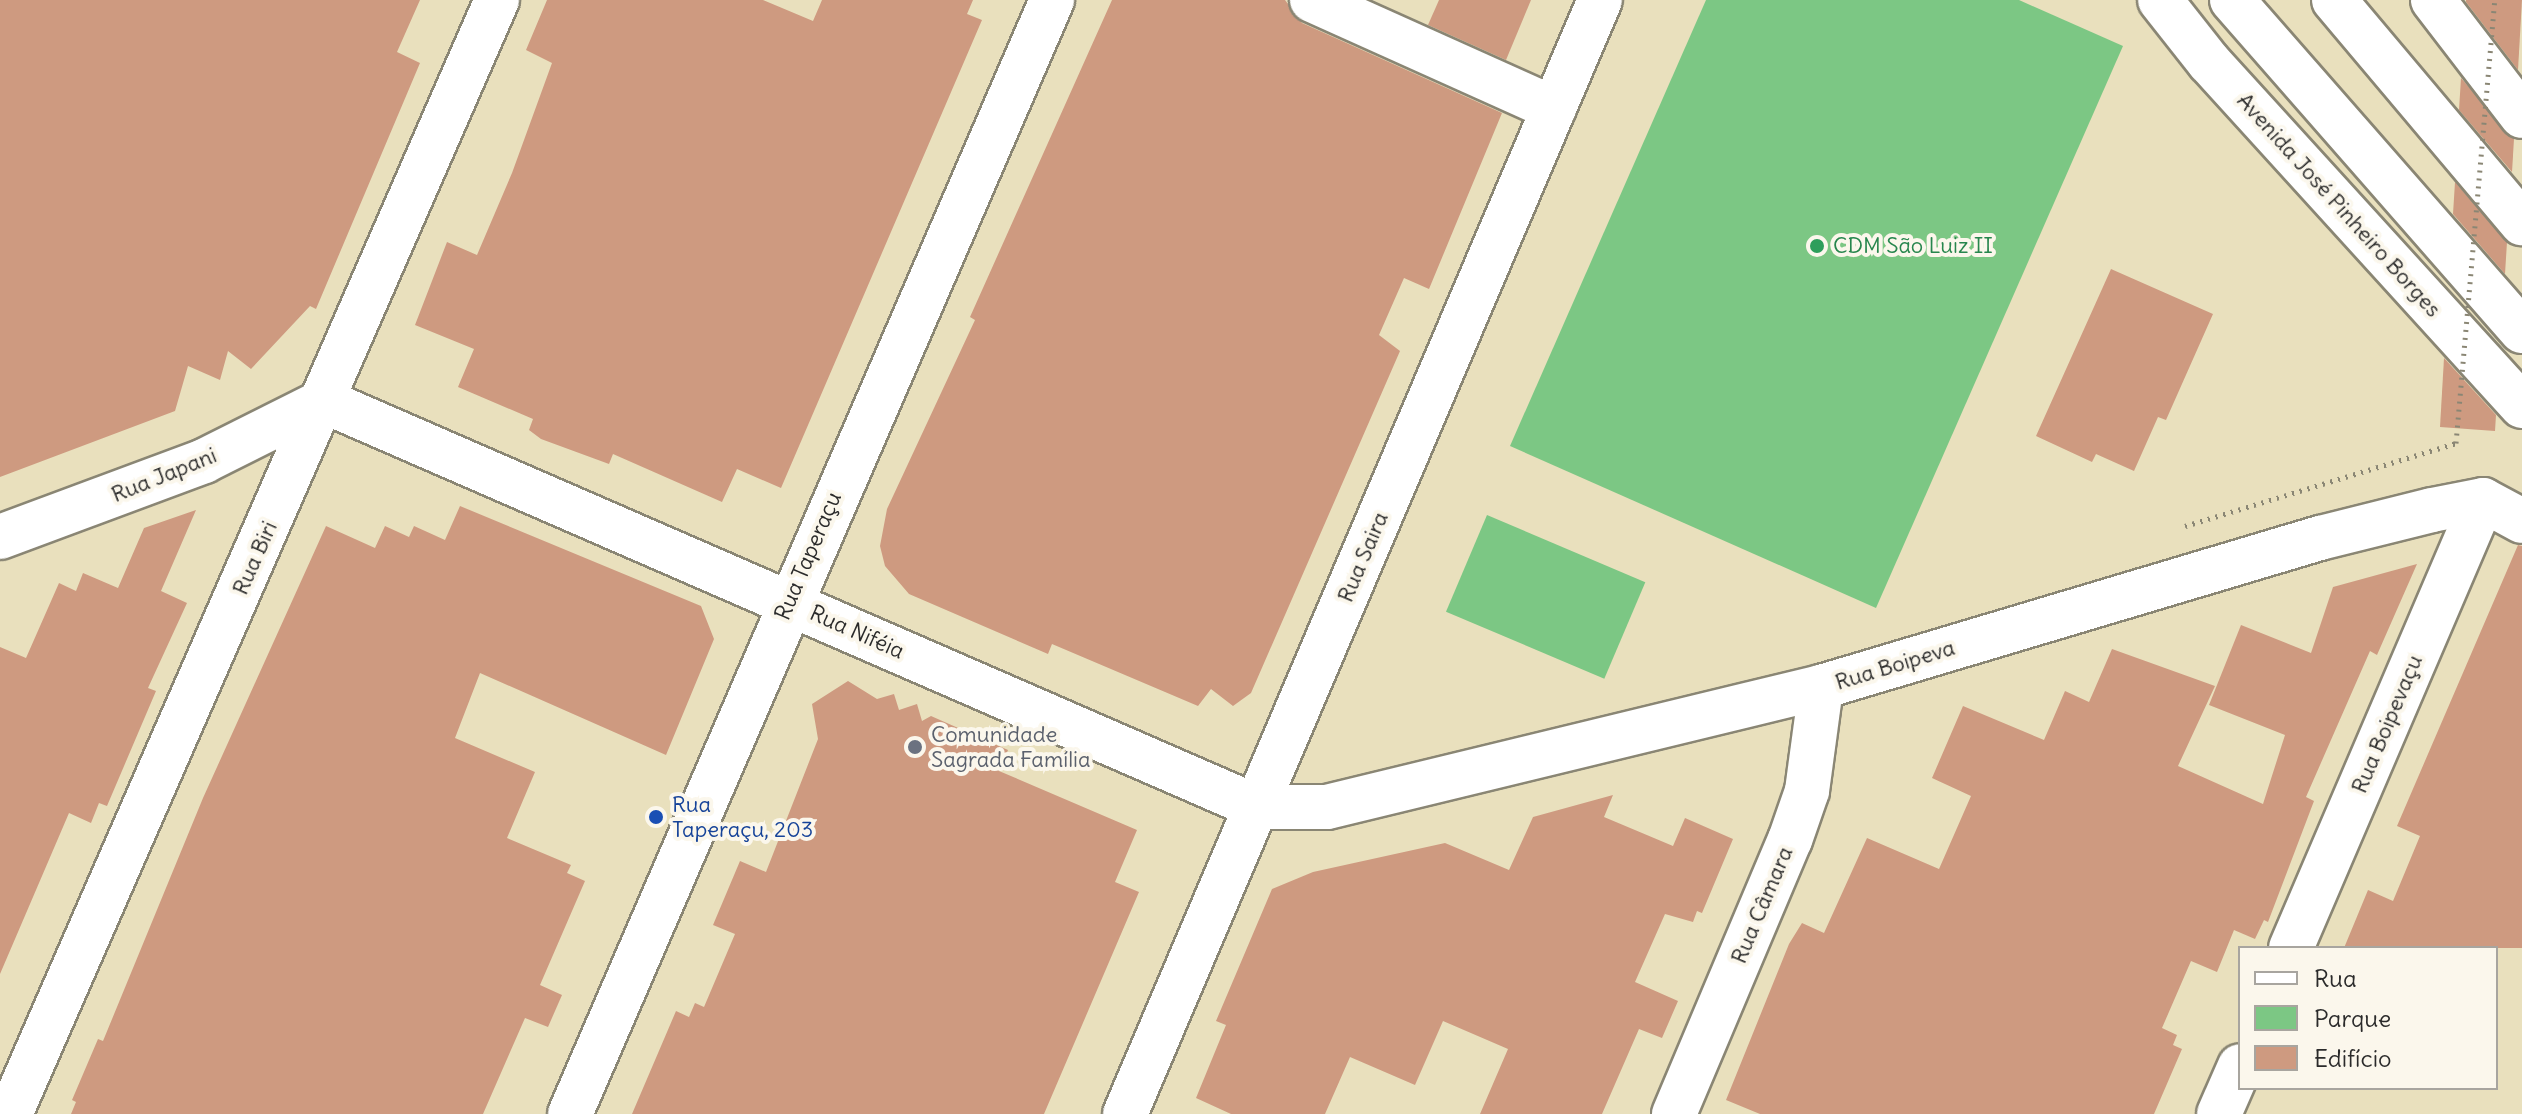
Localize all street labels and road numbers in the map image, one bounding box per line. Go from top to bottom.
street label: Avenida José Pinheiro Borges [2232,88,2446,322]
street label: Rua Japani [108,442,220,508]
street label: Rua Taperaçu [769,488,847,624]
street label: Rua Saira [1332,508,1394,606]
street label: Rua Biri [227,517,283,599]
street label: Rua Niféia [806,600,908,664]
street label: Rua Boipeva [1832,634,1958,696]
street label: Rua Boipevaçu [2346,651,2428,797]
street label: Rua Câmara [1726,843,1798,967]

